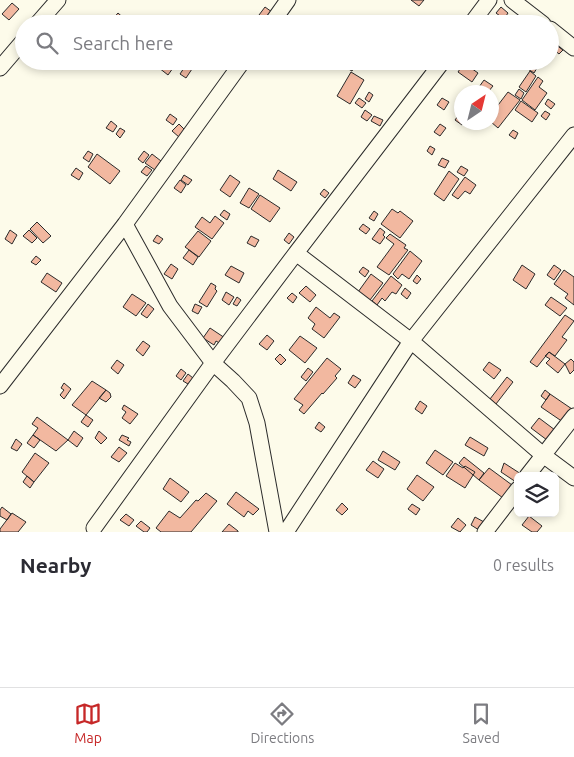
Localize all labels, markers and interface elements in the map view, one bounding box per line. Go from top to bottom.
search box [15,15,559,70]
icon: search [33,29,61,57]
text: Search here [73,32,173,54]
north arrow [454,85,499,130]
map controls [514,472,559,517]
button: layers [514,472,559,517]
text: Nearby [20,553,91,577]
text: 0 results [493,556,554,574]
tab: Map [74,700,102,746]
tab: Directions [250,700,314,746]
tab: Saved [463,700,500,746]

